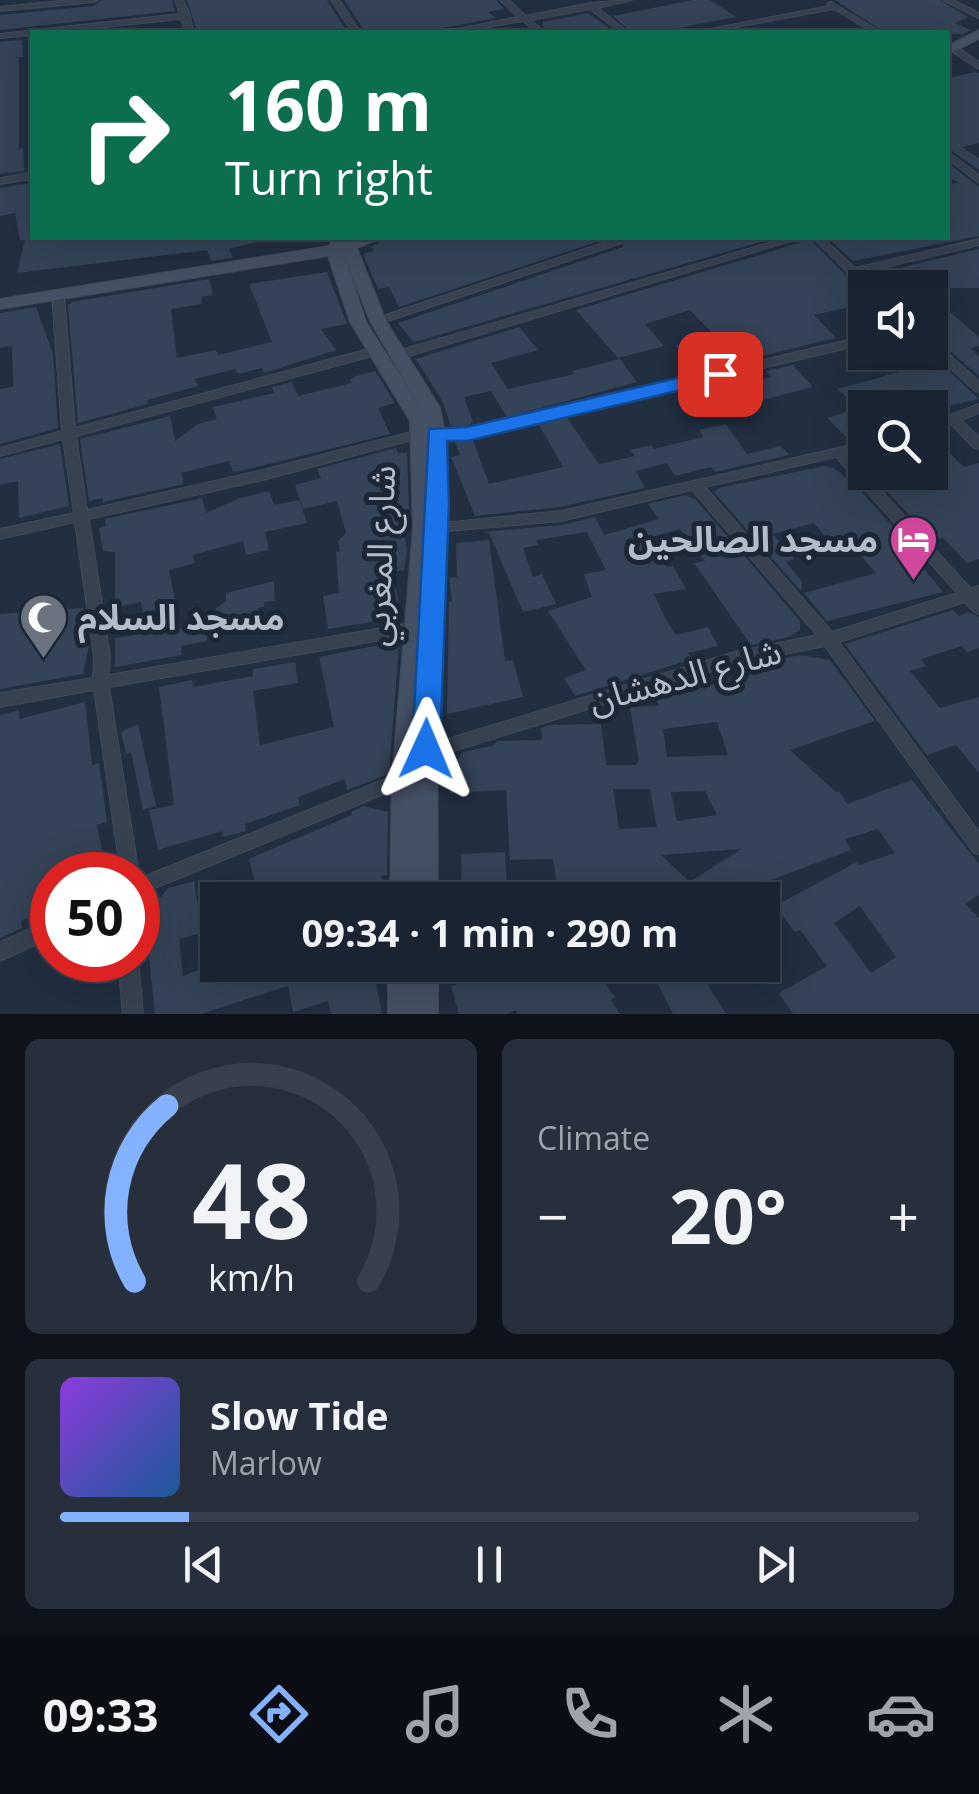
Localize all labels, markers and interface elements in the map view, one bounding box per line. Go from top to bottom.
text: 160 m [225,56,432,152]
icon: right [60,70,190,200]
text: Turn right [225,147,433,208]
map controls [848,270,948,490]
button: sound [848,270,948,370]
pin [678,332,763,417]
icon: arrive [693,347,748,402]
button: search [848,390,948,490]
street label: شارع المغربي [352,465,410,647]
hotel icon: مسجد الصالحين [887,514,939,582]
place label: مسجد الصالحين [628,515,878,562]
mosque icon: مسجد السلام [17,592,69,660]
place label: مسجد السلام [78,593,285,644]
street label: شارع الدهشان [583,626,787,727]
position arrow [374,697,478,801]
speed limit sign: 50 [30,852,160,982]
text: 09:34 · 1 min · 290 m [302,906,678,958]
text: Climate [537,1116,650,1159]
text: 48 [192,1128,310,1269]
text: 20° [669,1164,787,1266]
text: − [537,1178,568,1253]
text: + [888,1178,919,1253]
text: km/h [208,1253,294,1301]
text: Slow Tide [210,1389,389,1441]
text: Marlow [210,1441,322,1484]
icon: previous [176,1537,231,1592]
icon: pause [462,1537,517,1592]
icon: next [748,1537,803,1592]
icon: directions [244,1679,314,1749]
icon: music [400,1679,470,1749]
icon: phone [555,1679,625,1749]
icon: climate [711,1679,781,1749]
icon: car [866,1679,936,1749]
text: 09:33 [43,1684,159,1745]

